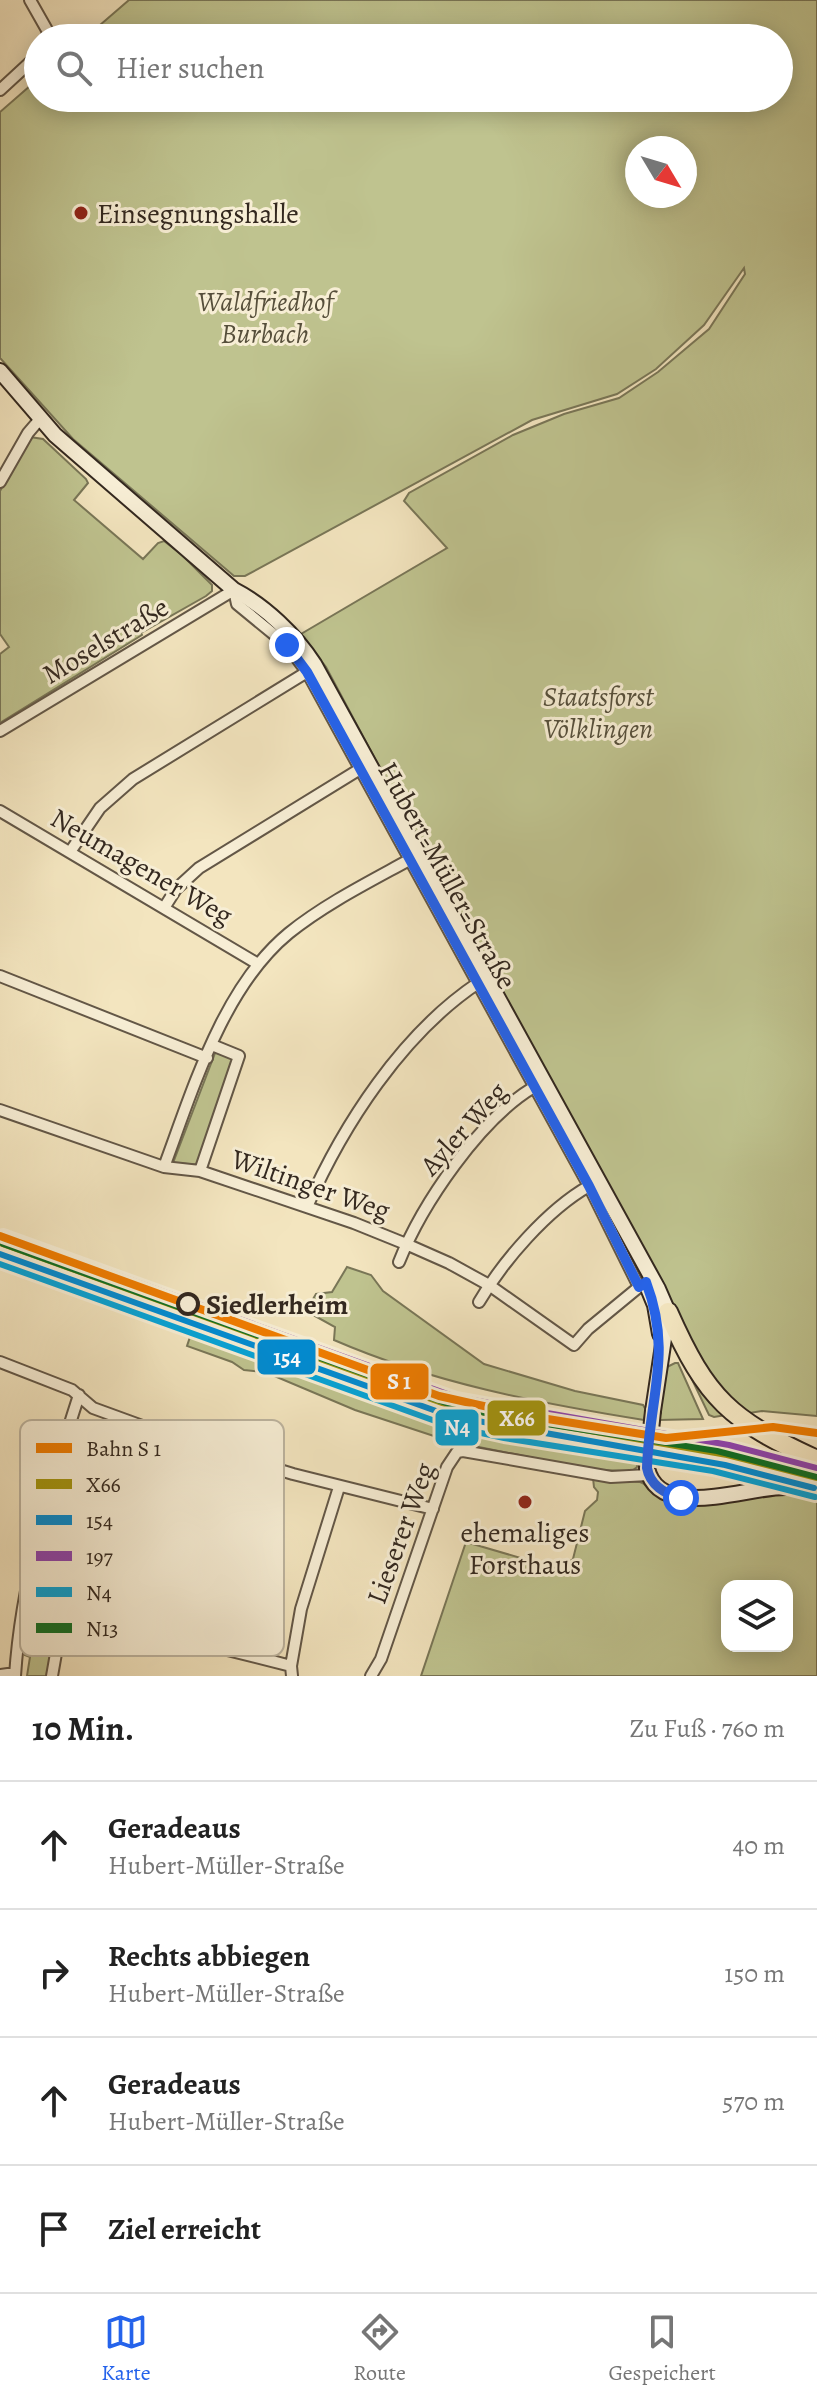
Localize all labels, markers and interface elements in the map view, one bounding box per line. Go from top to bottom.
search box [24,24,793,112]
icon: search [52,46,96,90]
text: Hier suchen [116,48,265,88]
north arrow [625,136,697,208]
place label: Einsegnungshalle [97,195,299,233]
marker: Einsegnungshalle [72,204,90,222]
park label: Waldfriedhof Burbach [197,283,338,353]
street label: Moselstraße [35,588,176,693]
route end [269,627,305,663]
park label: Staatsforst Völklingen [543,678,654,748]
street label: Hubert-Müller-Straße [369,755,526,996]
street label: Neumagener Weg [43,799,240,934]
street label: Ayler Weg [411,1074,516,1185]
street label: Wiltinger Weg [225,1140,395,1230]
place label: Siedlerheim [206,1286,348,1324]
marker: Siedlerheim [177,1293,199,1315]
line badge: 154 [256,1338,317,1376]
text: 154 [273,1343,301,1373]
line badge: S 1 [369,1362,430,1401]
text: S 1 [387,1367,411,1397]
line badge: X66 [486,1399,547,1437]
text: X66 [499,1404,535,1434]
line badge: N4 [434,1408,480,1447]
text: N4 [444,1413,470,1443]
legend [20,1420,284,1656]
text: Bahn S 1 [86,1434,161,1464]
street label: Lieserer Weg [358,1457,444,1609]
text: X66 [86,1470,121,1500]
route start [663,1480,699,1516]
marker: ehemaliges Forsthaus [516,1493,534,1511]
text: 154 [86,1506,113,1536]
place label: ehemaliges Forsthaus [461,1514,589,1584]
text: 197 [86,1542,114,1572]
text: N4 [86,1578,112,1608]
map controls [721,1580,793,1652]
button: layers [721,1580,793,1652]
text: N13 [86,1614,119,1644]
text: 10 Min. [32,1705,134,1752]
text: Zu Fuß · 760 m [630,1711,785,1746]
text: Geradeaus [108,1808,241,1848]
icon: ahead [32,1823,76,1867]
text: 40 m [733,1828,785,1863]
text: Hubert-Müller-Straße [108,1848,345,1883]
text: Rechts abbiegen [108,1936,310,1976]
icon: right [32,1951,76,1995]
text: 150 m [724,1956,785,1991]
text: Hubert-Müller-Straße [108,1976,345,2011]
text: Geradeaus [108,2064,241,2104]
icon: ahead [32,2079,76,2123]
text: 570 m [722,2084,785,2119]
text: Hubert-Müller-Straße [108,2104,345,2139]
icon: arrive [32,2207,76,2251]
text: Ziel erreicht [108,2209,261,2249]
tab: Karte [101,2310,151,2388]
tab: Route [353,2310,406,2388]
tab: Gespeichert [608,2310,716,2388]

